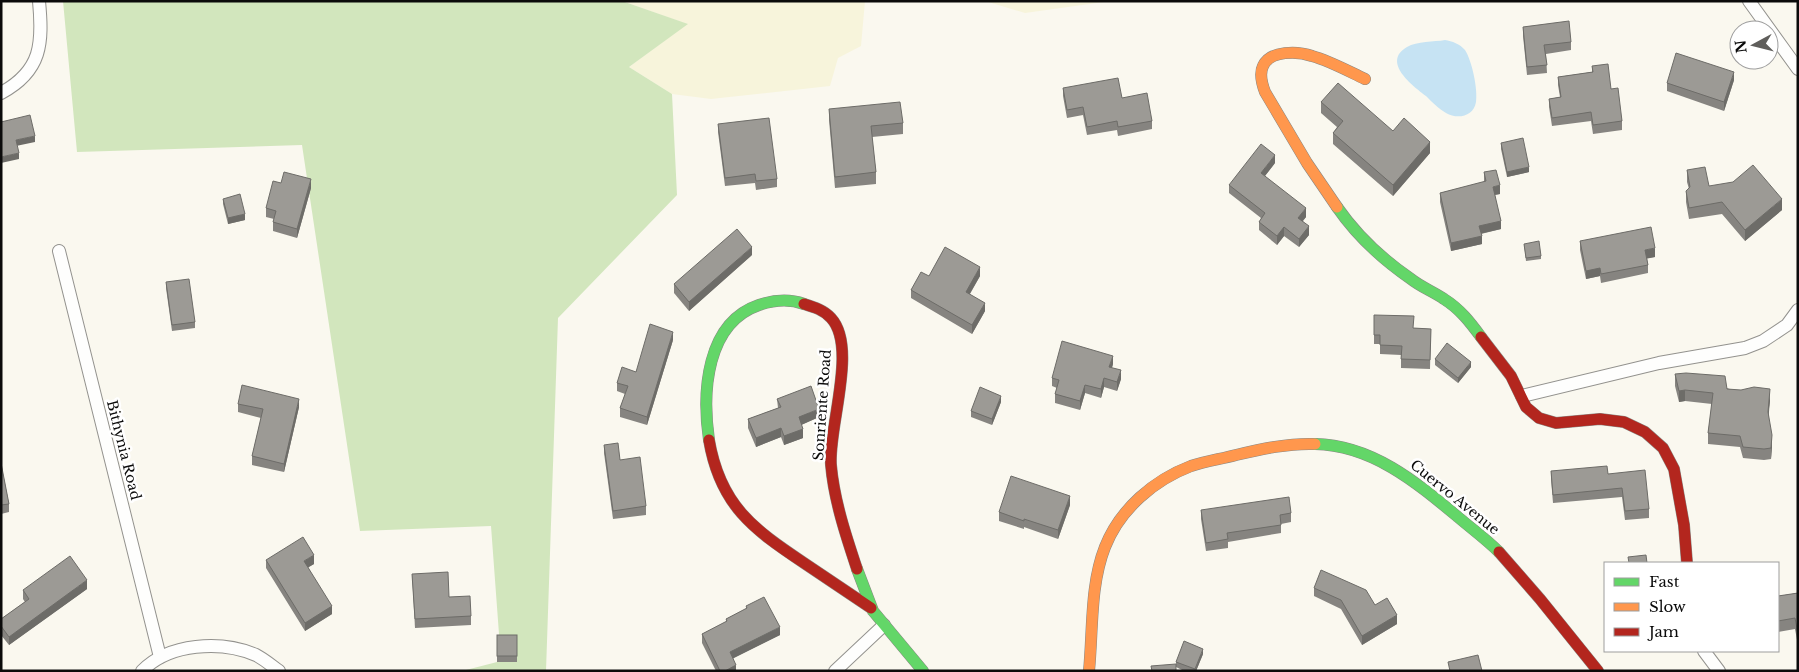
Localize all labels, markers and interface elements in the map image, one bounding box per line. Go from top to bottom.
north arrow [1729,20,1779,70]
text: N [1731,39,1751,54]
street label: Sonriente Road [809,348,835,461]
street label: Bithynia Road [103,398,145,502]
street label: Cuervo Avenue [1407,456,1503,538]
legend [1604,562,1779,652]
text: Fast [1649,572,1680,591]
text: Slow [1649,597,1686,616]
text: Jam [1647,622,1679,641]

